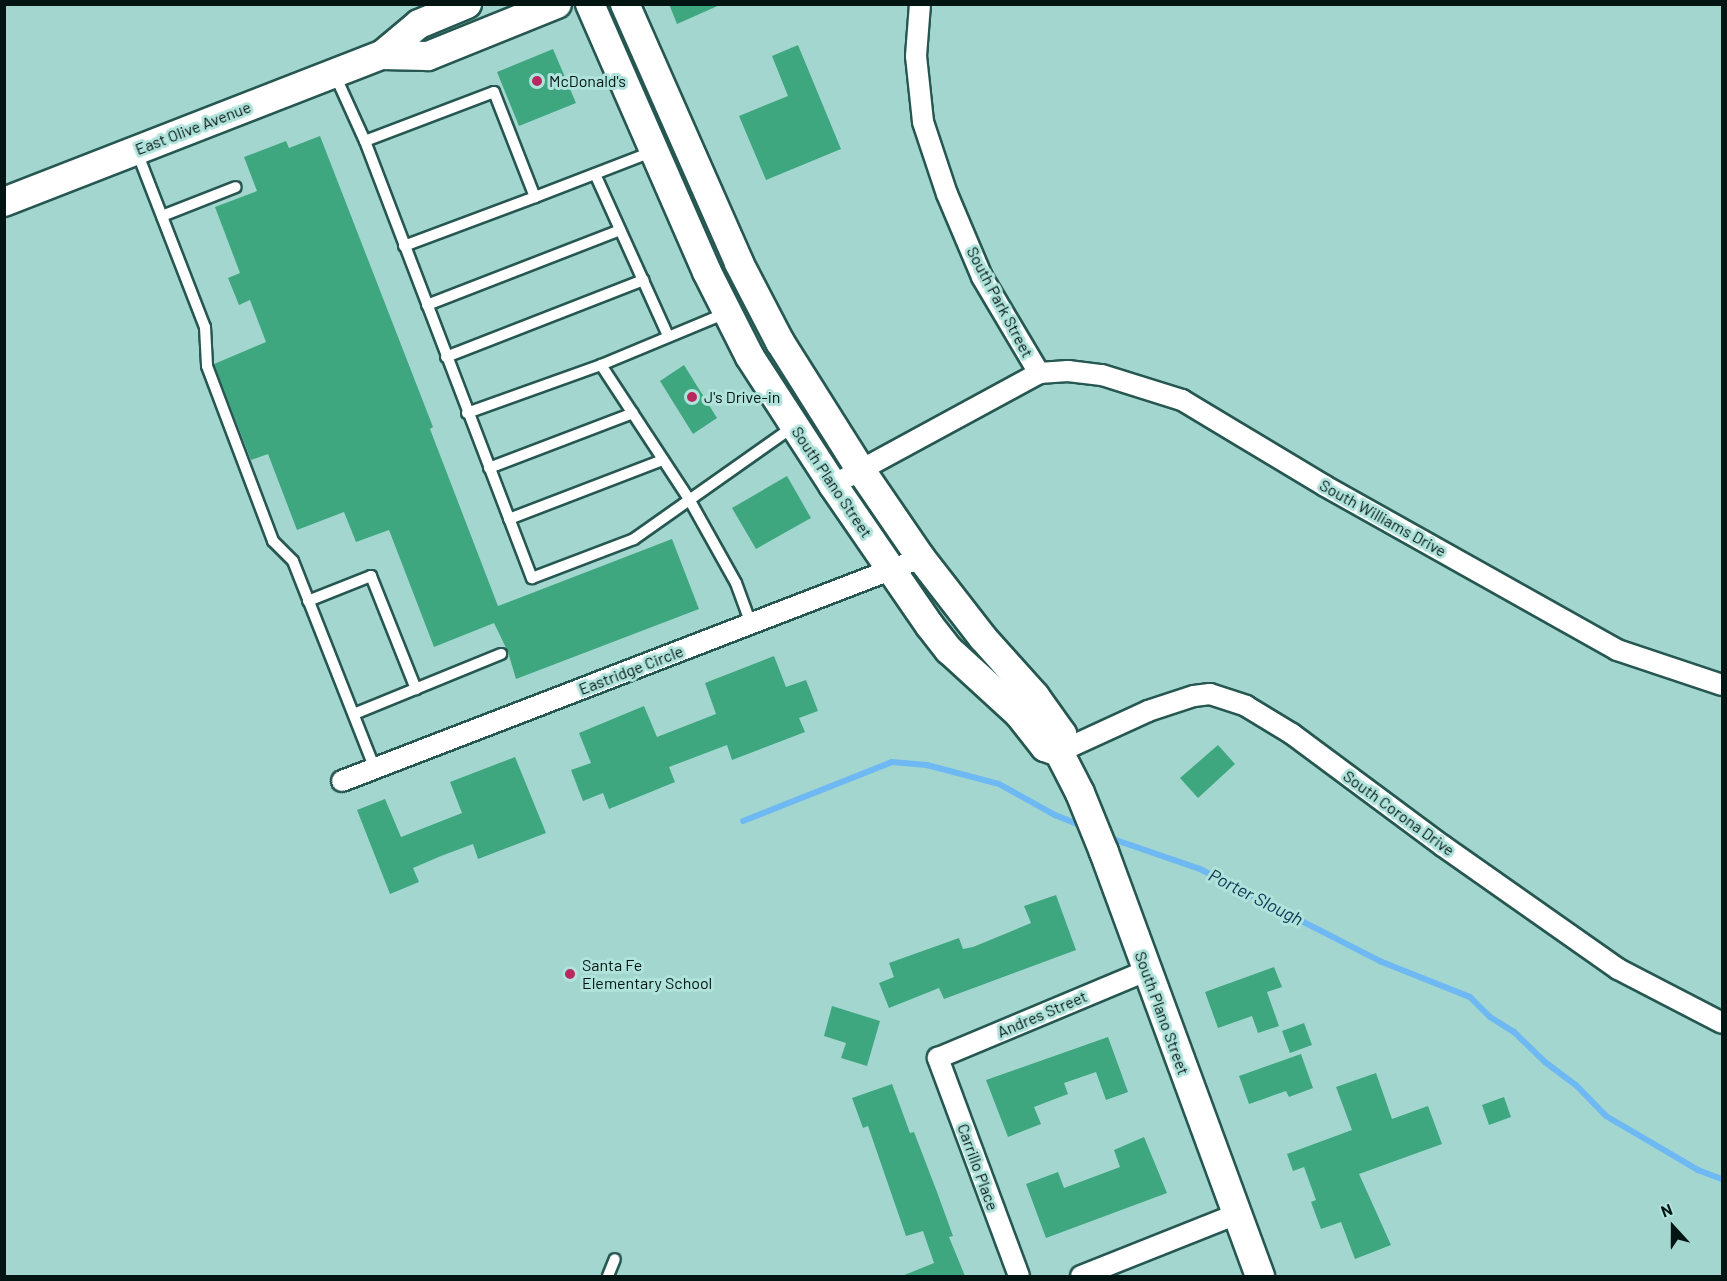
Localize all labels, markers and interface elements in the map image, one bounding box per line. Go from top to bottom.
place label: McDonald's [549,71,626,91]
marker: McDonald's [530,74,544,88]
street label: East Olive Avenue [133,97,253,159]
street label: South Park Street [963,243,1037,361]
place label: J's Drive-in [704,387,780,407]
marker: J's Drive-in [685,390,699,404]
street label: South Plano Street [788,423,876,541]
street label: South Williams Drive [1316,475,1450,561]
street label: Eastridge Circle [576,641,686,699]
street label: South Corona Drive [1340,766,1458,860]
water label: Porter Slough [1205,864,1307,930]
street label: South Plano Street [1131,949,1193,1077]
place label: Santa Fe Elementary School [582,955,712,993]
marker: Santa Fe Elementary School [563,967,577,981]
street label: Andres Street [994,986,1090,1042]
street label: Carrillo Place [953,1121,1003,1213]
north arrow [1643,1197,1703,1257]
text: N [1658,1199,1675,1221]

